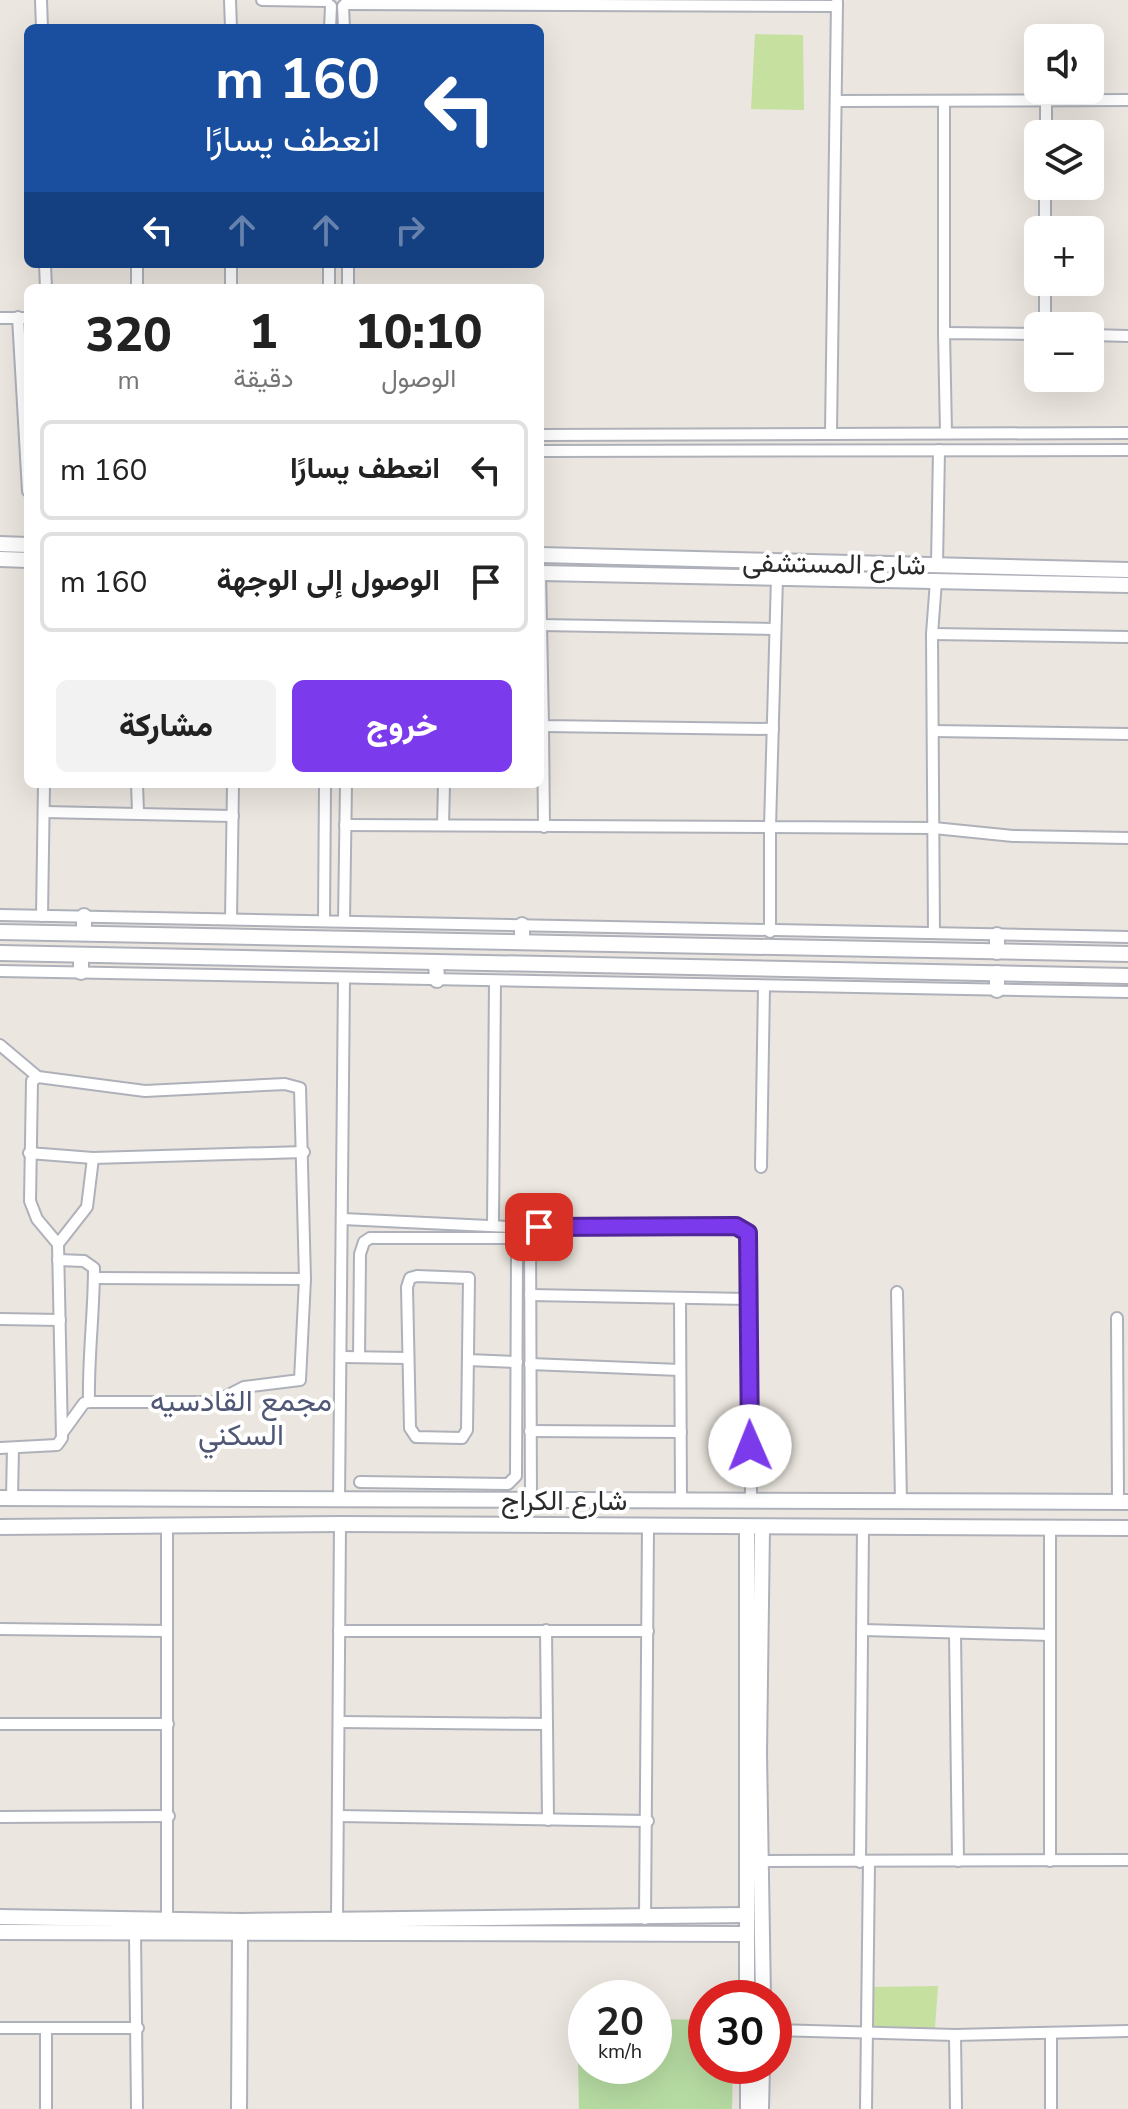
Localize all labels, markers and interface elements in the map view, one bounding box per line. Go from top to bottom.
map controls [1024,24,1104,392]
button: sound [1024,24,1104,104]
text: 160 m [215,41,380,118]
icon: left [408,56,512,160]
text: انعطف يسارًا [205,115,380,164]
button: layers [1024,120,1104,200]
icon: left [136,208,180,252]
icon: ahead [220,208,264,252]
icon: ahead [304,208,348,252]
icon: right [388,208,432,252]
button: + [1024,216,1104,296]
text: 1 [249,299,278,365]
text: 10:10 [355,299,483,365]
text: 320 [85,302,172,368]
button: − [1024,312,1104,392]
text: دقيقة [233,361,293,396]
text: الوصول [381,361,456,396]
text: m [118,363,140,398]
text: انعطف يسارًا [290,448,440,489]
icon: left [464,448,508,492]
text: 160 m [60,450,147,491]
street label: شارع المستشفى [742,543,926,585]
text: الوصول إلى الوجهة [216,560,440,601]
icon: arrive [464,560,508,604]
text: 160 m [60,562,147,603]
button: مشاركة [56,680,276,772]
button: خروج [292,680,512,772]
pin [505,1193,573,1261]
icon: arrive [517,1205,561,1249]
district label: مجمع القادسيه السكني [150,1381,332,1459]
position arrow [708,1404,792,1488]
street label: شارع الكراج [501,1482,627,1520]
speed limit sign: 30 [688,1980,792,2084]
text: 20 [596,1995,644,2049]
text: km/h [598,2038,642,2065]

